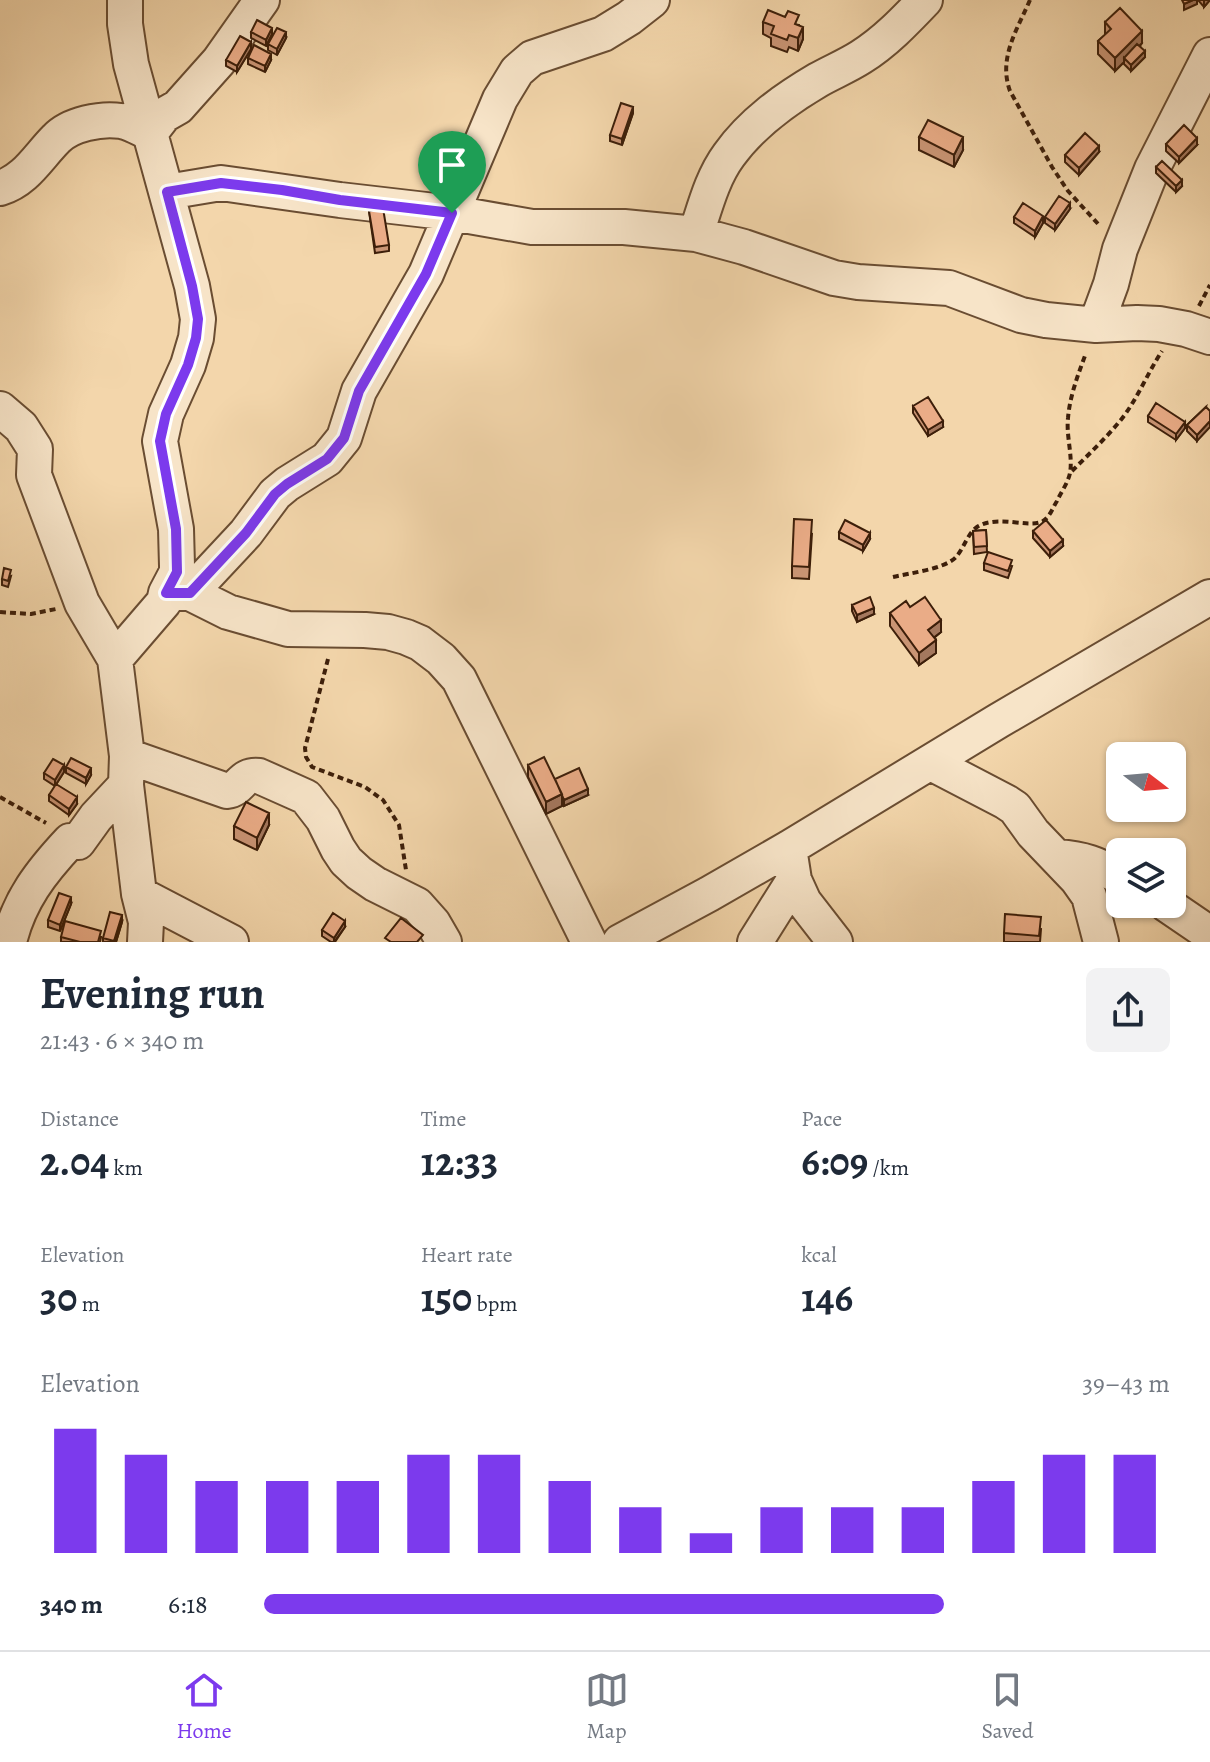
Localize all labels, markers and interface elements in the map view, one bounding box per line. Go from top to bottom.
pin [418,131,486,213]
icon: arrive [430,143,474,187]
north arrow [1106,742,1186,822]
map controls [1106,742,1186,918]
button: layers [1106,838,1186,918]
text: Evening run [40,963,265,1023]
button: share [1086,968,1170,1052]
text: 21:43 · 6 × 340 m [40,1023,204,1058]
text: Distance [40,1104,119,1134]
text: Time [421,1104,466,1134]
text: Pace [801,1104,842,1134]
text: 2.04 [40,1134,109,1189]
text: 12:33 [421,1134,498,1189]
text: 6:09 [801,1134,868,1189]
text: km [109,1153,143,1183]
text: /km [868,1153,909,1183]
text: Elevation [40,1240,124,1270]
text: Heart rate [421,1240,513,1270]
text: kcal [801,1240,837,1270]
text: 30 [40,1270,77,1325]
text: 150 [421,1270,472,1325]
text: 146 [801,1270,853,1325]
text: m [77,1289,100,1319]
text: bpm [472,1289,518,1319]
text: Elevation [40,1366,140,1401]
text: 39–43 m [1082,1366,1170,1401]
text: 340 m [40,1587,103,1622]
text: 6:18 [168,1587,208,1622]
tab: Home [176,1668,232,1746]
tab: Map [585,1668,629,1746]
tab: Saved [981,1668,1034,1746]

